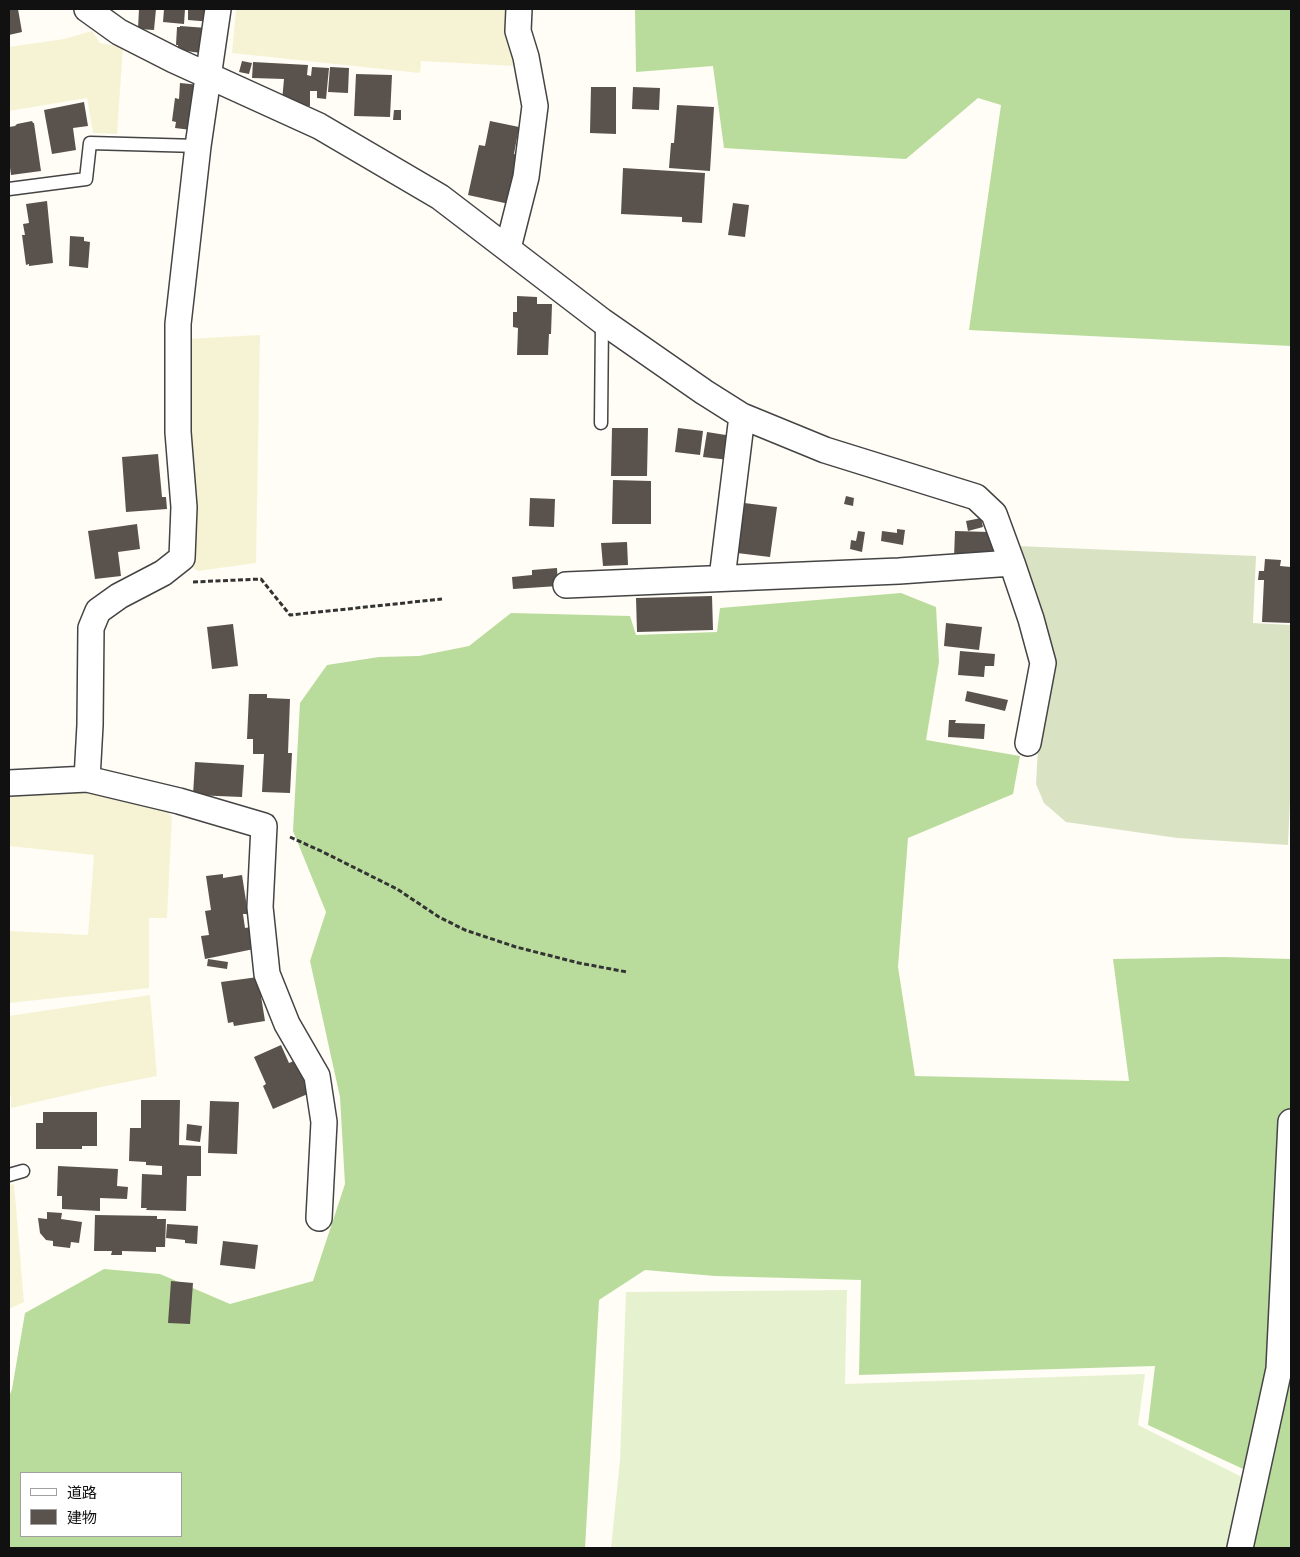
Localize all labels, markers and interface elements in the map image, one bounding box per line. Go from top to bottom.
legend [20,1472,182,1537]
text: 道路 [67,1481,97,1502]
text: 建物 [67,1506,97,1527]

